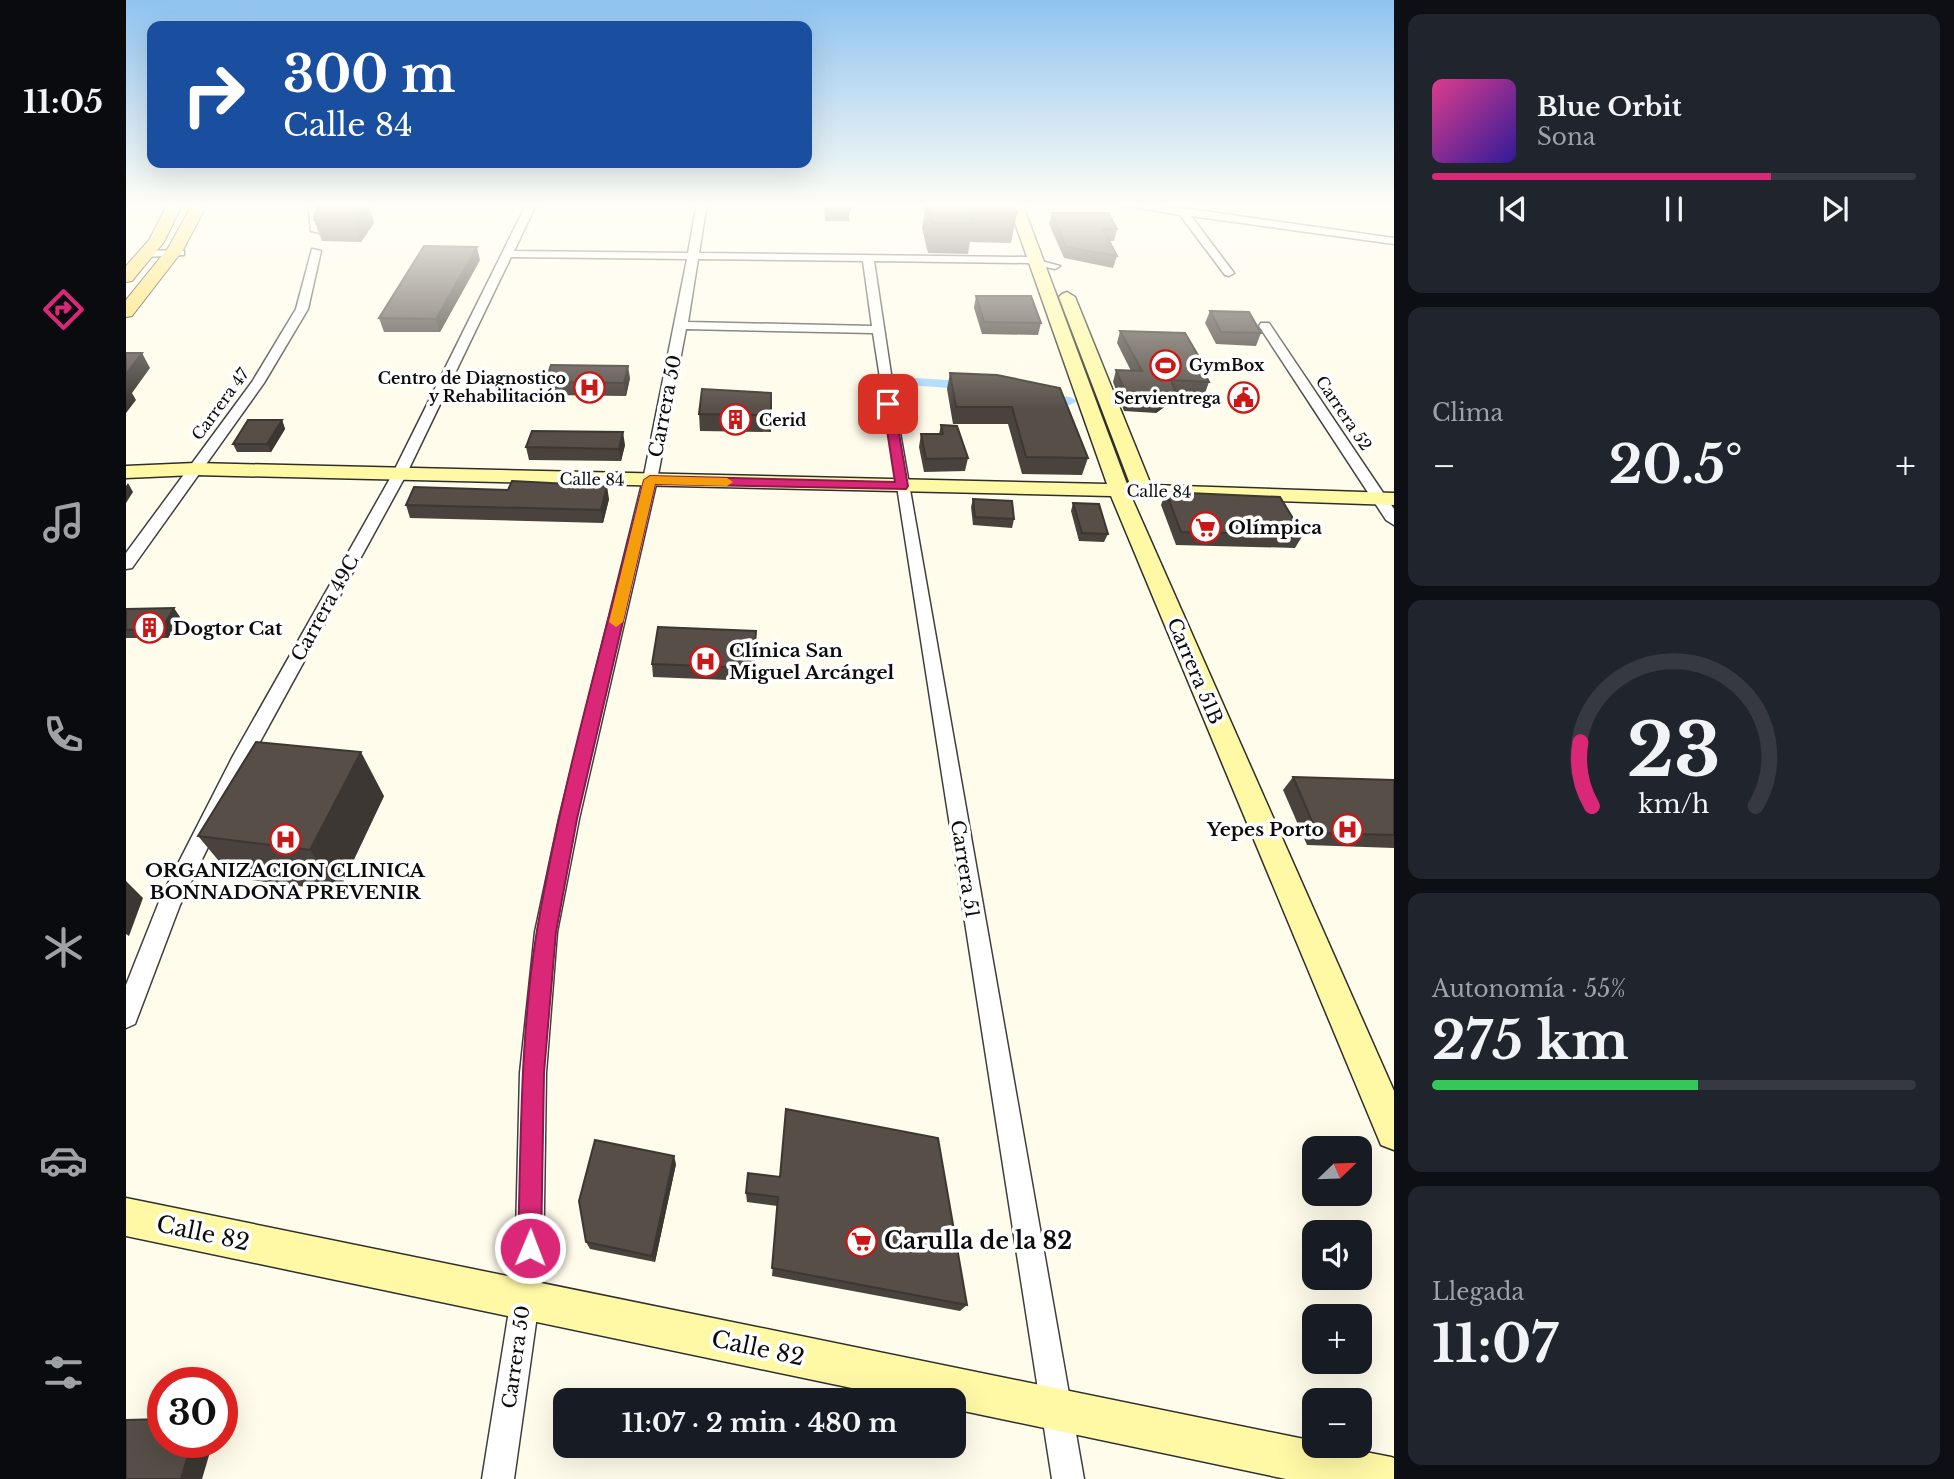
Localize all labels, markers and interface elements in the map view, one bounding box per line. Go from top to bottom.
text: 300 m [283,44,455,105]
icon: right [168,49,259,140]
text: 11:05 [23,82,103,122]
text: Blue Orbit [1537,91,1682,123]
text: Calle 84 [283,105,413,145]
text: Sona [1537,123,1595,151]
icon: previous [1494,190,1532,228]
icon: pause [1655,190,1693,228]
icon: next [1816,190,1854,228]
icon: directions [39,285,88,334]
sports icon: GymBox [1149,348,1183,382]
street label: Carrera 50 [644,353,686,459]
place label: GymBox [1189,355,1265,375]
street label: Carrera 47 [187,363,253,444]
place label: Centro de Diagnostico y Rehabilitación [378,368,566,406]
hospital icon: Centro de Diagnostico y Rehabilitación [572,370,606,404]
street label: Carrera 52 [1312,372,1376,454]
pin [858,374,918,434]
public building icon: Servientrega [1227,381,1261,415]
icon: arrive [869,385,907,423]
place label: Servientrega [1114,388,1221,408]
text: Clima [1432,399,1503,427]
building icon: Cerid [719,403,753,437]
place label: Cerid [759,410,806,430]
text: 20.5° [1609,433,1743,497]
text: − [1432,442,1456,489]
text: + [1895,442,1916,489]
street label: Calle 84 [559,468,625,490]
street label: Calle 84 [1126,480,1192,502]
icon: music [39,498,88,547]
supermarket icon: Olímpica [1188,510,1222,544]
place label: Olímpica [1228,516,1322,539]
street label: Carrera 49C [286,551,364,665]
building icon: Dogtor Cat [133,611,167,645]
street label: Carrera 51B [1162,614,1228,728]
place label: Dogtor Cat [173,617,283,640]
place label: Clínica San Miguel Arcángel [729,639,895,684]
hospital icon: Clínica San Miguel Arcángel [689,644,723,678]
text: 23 [1627,705,1721,796]
icon: phone [39,710,88,759]
text: km/h [1639,788,1709,819]
hospital icon: Yepes Porto [1330,812,1364,846]
street label: Carrera 51 [946,818,984,920]
place label: Yepes Porto [1206,818,1324,841]
hospital icon: ORGANIZACION CLINICA BONNADONA PREVENIR [268,822,302,856]
place label: ORGANIZACION CLINICA BONNADONA PREVENIR [145,859,426,904]
icon: climate [39,923,88,972]
text: Autonomía · 55% [1432,975,1626,1003]
text: 275 km [1432,1009,1629,1073]
icon: car [39,1136,88,1185]
north arrow [1302,1136,1372,1206]
map controls [1302,1136,1372,1458]
street label: Calle 82 [154,1210,252,1256]
position arrow [493,1211,567,1285]
button: sound [1302,1220,1372,1290]
supermarket icon: Carulla de la 82 [844,1224,878,1258]
place label: Carulla de la 82 [884,1227,1072,1255]
text: Llegada [1432,1278,1524,1306]
street label: Carrera 50 [497,1304,535,1410]
button: + [1302,1304,1372,1374]
text: 11:07 [1432,1312,1558,1376]
street label: Calle 82 [709,1325,807,1371]
icon: filters [39,1348,88,1397]
speed limit sign: 30 [147,1367,238,1458]
button: − [1302,1388,1372,1458]
text: 11:07 · 2 min · 480 m [622,1407,897,1439]

